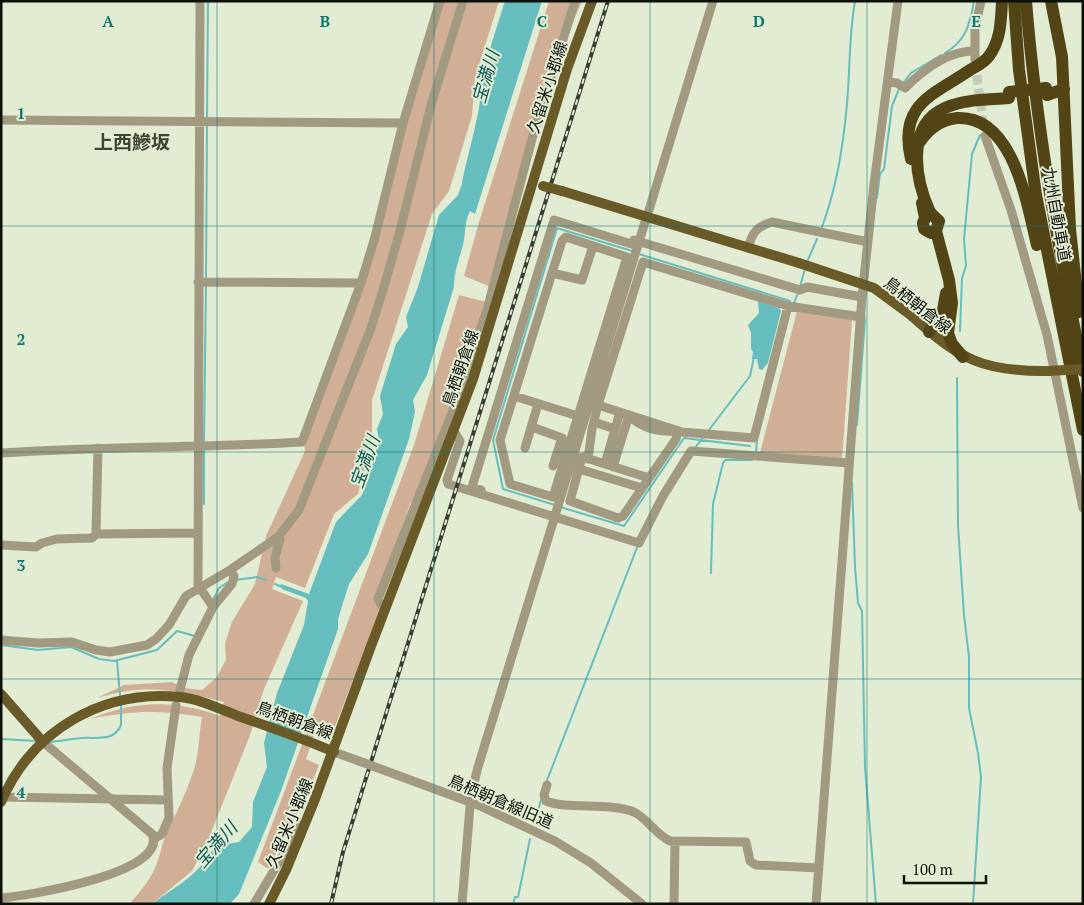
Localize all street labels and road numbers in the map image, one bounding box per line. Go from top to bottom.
street label: 久留米小郡線 [522,38,572,136]
street label: 九州自動車道 [1038,165,1076,263]
street label: 鳥栖朝倉線 [880,272,956,338]
street label: 鳥栖朝倉線 [437,327,483,409]
street label: 鳥栖朝倉線 [254,696,336,744]
street label: 鳥栖朝倉線旧道 [445,769,557,833]
street label: 久留米小郡線 [260,775,318,871]

